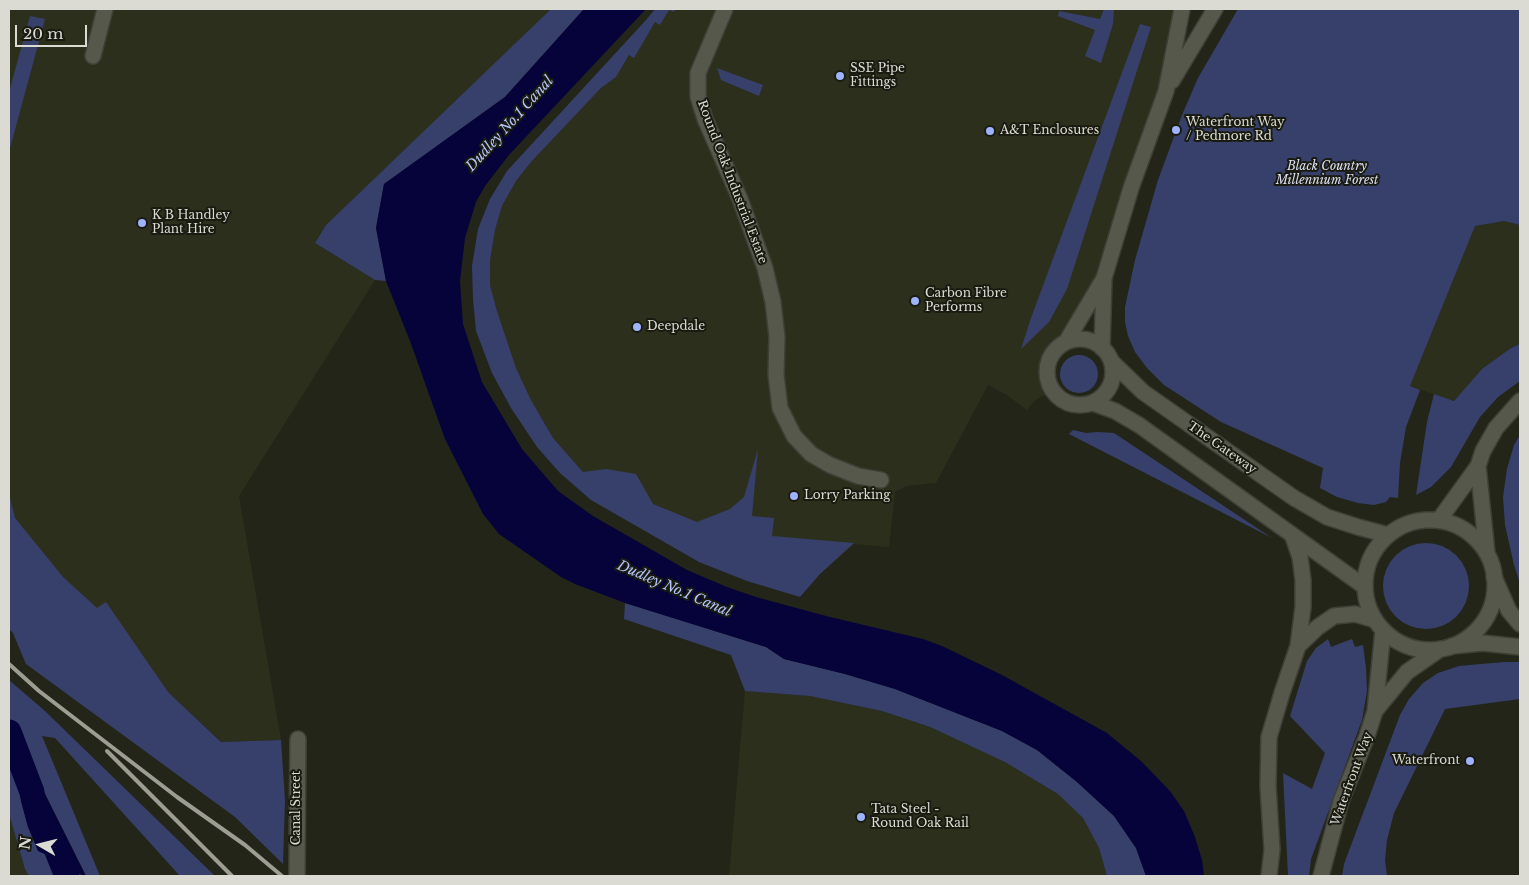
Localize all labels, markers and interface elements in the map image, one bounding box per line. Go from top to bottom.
scale bar [18,15,90,47]
text: 20 m [23,24,63,43]
place label: SSE Pipe Fittings [850,62,905,90]
marker: SSE Pipe Fittings [834,70,846,82]
water label: Dudley No.1 Canal [463,73,557,175]
street label: Round Oak Industrial Estate [694,98,770,266]
place label: Waterfront Way / Pedmore Rd [1186,116,1285,144]
place label: A&T Enclosures [1000,124,1099,138]
marker: Waterfront Way / Pedmore Rd [1170,124,1182,136]
marker: A&T Enclosures [984,125,996,137]
park label: Black Country Millennium Forest [1276,160,1378,188]
place label: K B Handley Plant Hire [152,209,230,237]
marker: K B Handley Plant Hire [136,217,148,229]
place label: Carbon Fibre Performs [925,287,1007,315]
marker: Carbon Fibre Performs [909,295,921,307]
place label: Deepdale [647,320,705,334]
marker: Deepdale [631,321,643,333]
street label: The Gateway [1185,419,1259,477]
place label: Lorry Parking [804,489,891,503]
marker: Lorry Parking [788,490,800,502]
water label: Dudley No.1 Canal [614,557,734,621]
street label: Waterfront Way [1328,730,1376,828]
place label: Waterfront [1392,754,1460,768]
marker: Waterfront [1464,755,1476,767]
street label: Canal Street [290,771,304,845]
place label: Tata Steel - Round Oak Rail [871,803,969,831]
marker: Tata Steel - Round Oak Rail [855,811,867,823]
north arrow [15,820,65,870]
text: N [15,835,35,851]

